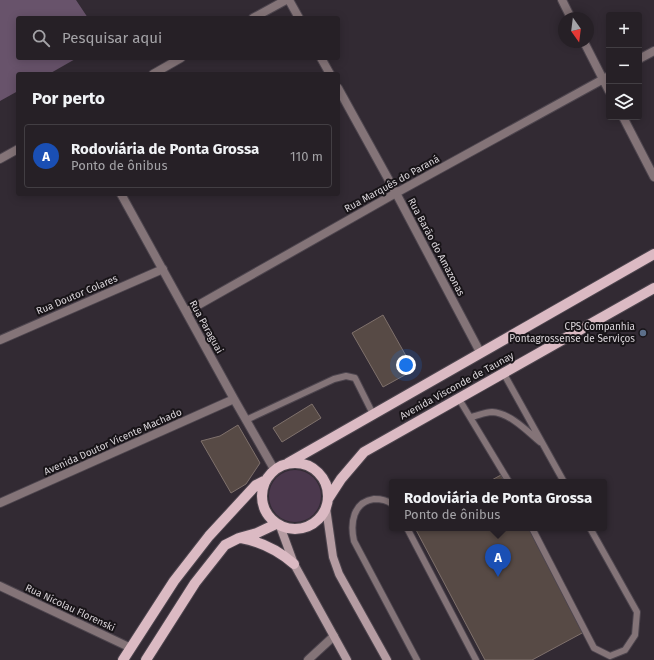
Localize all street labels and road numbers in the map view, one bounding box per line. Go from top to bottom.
street label: Rua Marquês do Paraná [342,153,442,215]
street label: Rua Barão do Amazonas [405,196,467,298]
street label: Rua Doutor Colares [35,272,120,318]
street label: Rua Paraguai [187,298,226,356]
street label: Avenida Visconde de Taunay [398,350,516,422]
street label: Avenida Doutor Vicente Machado [42,406,184,478]
street label: Rua Nicolau Florenski [23,582,117,634]

